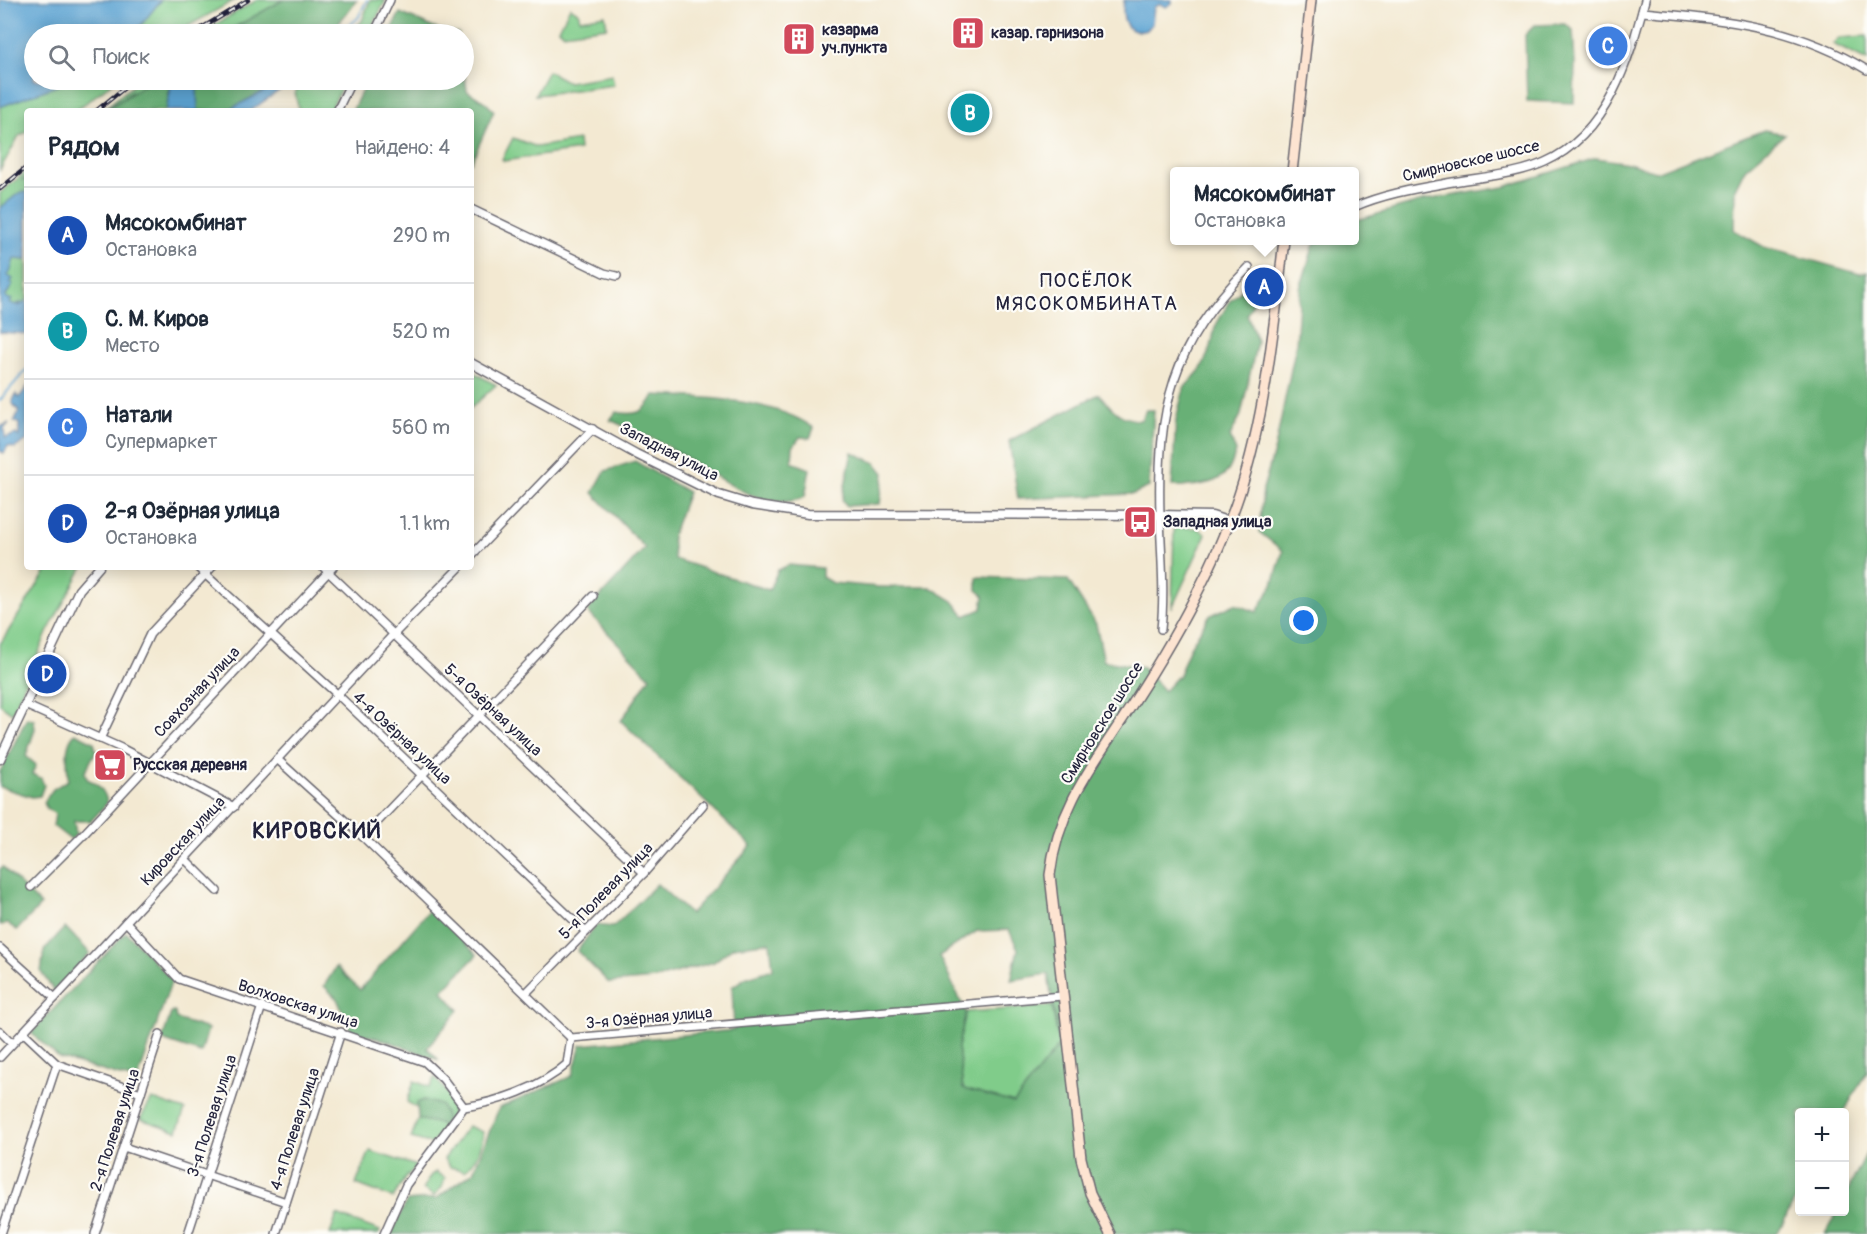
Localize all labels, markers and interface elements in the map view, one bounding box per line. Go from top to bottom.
building icon: казар. гарнизона [950,15,986,51]
place label: казарма уч.пункта [821,20,888,58]
building icon: казарма уч.пункта [781,21,817,57]
place label: казар. гарнизона [991,23,1104,43]
search box [24,24,474,90]
pin: C [1588,24,1628,68]
icon: search [45,41,78,74]
text: Поиск [93,43,150,71]
pin: B [950,90,990,136]
text: Рядом [48,131,120,163]
text: Найдено: 4 [355,135,450,160]
street label: Смирновское шоссе [1401,135,1542,186]
popup [1170,167,1359,245]
text: Мясокомбинат [1194,180,1335,208]
text: Остановка [1194,208,1286,233]
text: Мясокомбинат [105,209,246,237]
text: A [61,223,74,248]
text: 290 m [393,223,450,248]
text: Остановка [105,237,197,262]
pin: A [1244,264,1284,310]
district label: ПОСЁЛОК МЯСОКОМБИНАТА [996,268,1178,316]
text: С. М. Киров [105,305,209,333]
text: B [62,319,73,344]
text: 520 m [392,319,450,344]
text: Место [105,333,160,358]
text: Натали [105,401,172,429]
text: C [61,415,74,440]
text: 560 m [392,415,450,440]
street label: Западная улица [616,418,722,486]
text: Супермаркет [105,429,217,454]
text: 2-я Озёрная улица [105,497,280,525]
bus stop icon: Западная улица [1122,504,1158,540]
text: D [61,511,74,536]
text: 1.1 km [400,511,450,536]
place label: Западная улица [1163,512,1272,532]
text: Остановка [105,525,197,550]
your location [1289,606,1318,635]
street label: Совхозная улица [150,642,244,742]
pin: D [28,652,66,696]
street label: Смирновское шоссе [1056,658,1148,788]
street label: 5-я Озёрная улица [440,659,546,761]
street label: 4-я Озёрная улица [349,687,455,789]
supermarket icon: Русская деревня [92,747,128,783]
place label: Русская деревня [133,755,248,775]
street label: Кировская улица [136,792,230,890]
district label: КИРОВСКИЙ [252,817,382,845]
street label: 5-я Полевая улица [555,838,657,944]
street label: Волховская улица [235,975,361,1033]
street label: 3-я Озёрная улица [585,1003,713,1033]
street label: 3-я Полевая улица [183,1052,241,1180]
street label: 4-я Полевая улица [266,1065,324,1193]
street label: 2-я Полевая улица [86,1066,144,1194]
map controls [1795,1108,1849,1216]
button: + [1795,1108,1849,1162]
button: − [1795,1162,1849,1216]

